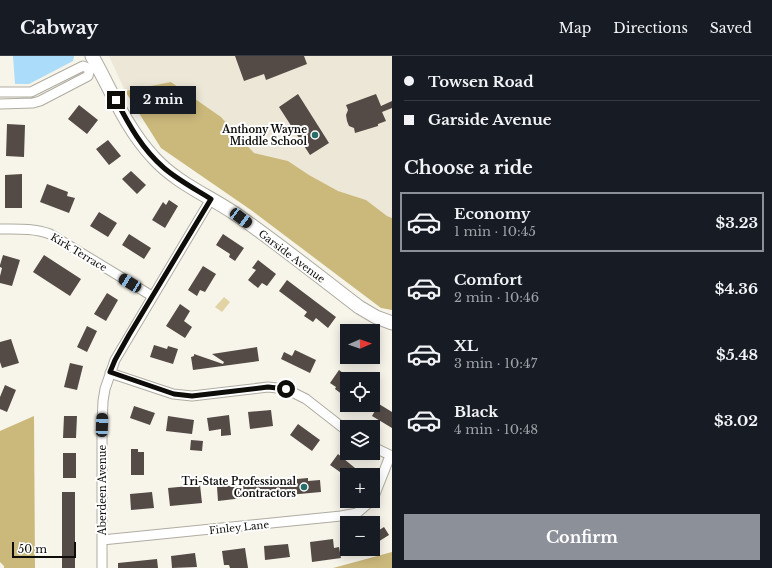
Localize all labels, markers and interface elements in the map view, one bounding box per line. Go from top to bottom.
text: Cabway [20,16,98,39]
text: Map [559,19,591,37]
text: Directions [613,19,688,37]
text: Saved [710,19,752,37]
text: Towsen Road [428,72,534,91]
callout: 2 min [130,86,196,114]
route end [107,91,125,109]
text: 2 min [143,91,183,108]
text: Garside Avenue [428,110,552,129]
place label: Anthony Wayne Middle School [221,123,307,148]
marker: Anthony Wayne Middle School [310,130,320,140]
text: Choose a ride [404,157,533,179]
icon: car [406,204,442,240]
text: Economy [454,204,531,223]
car [228,206,254,230]
text: $3.23 [716,213,758,232]
text: 1 min · 10:45 [454,223,536,240]
street label: Garside Avenue [256,227,328,286]
street label: Kirk Terrace [48,231,109,274]
icon: car [406,270,442,306]
text: Comfort [454,270,522,289]
car [117,272,143,294]
text: $4.36 [715,279,758,298]
text: 2 min · 10:46 [454,289,539,306]
north arrow [340,324,380,364]
map controls [340,324,380,556]
icon: car [406,336,442,372]
text: XL [454,336,478,355]
text: $5.48 [716,345,758,364]
text: 3 min · 10:47 [454,355,537,372]
button: locate [340,372,380,412]
route start [277,380,295,398]
icon: car [406,402,442,438]
text: Black [454,402,498,421]
text: $3.02 [714,411,758,430]
car [96,413,108,437]
button: layers [340,420,380,460]
text: 4 min · 10:48 [454,421,538,438]
street label: Aberdeen Avenue [96,445,109,536]
button: + [340,468,380,508]
place label: Tri-State Professional Contractors [181,475,296,500]
marker: Tri-State Professional Contractors [299,482,309,492]
button: Confirm [404,514,760,560]
button: − [340,516,380,556]
street label: Finley Lane [208,518,270,537]
scale bar [12,540,76,559]
text: 50 m [18,542,47,556]

